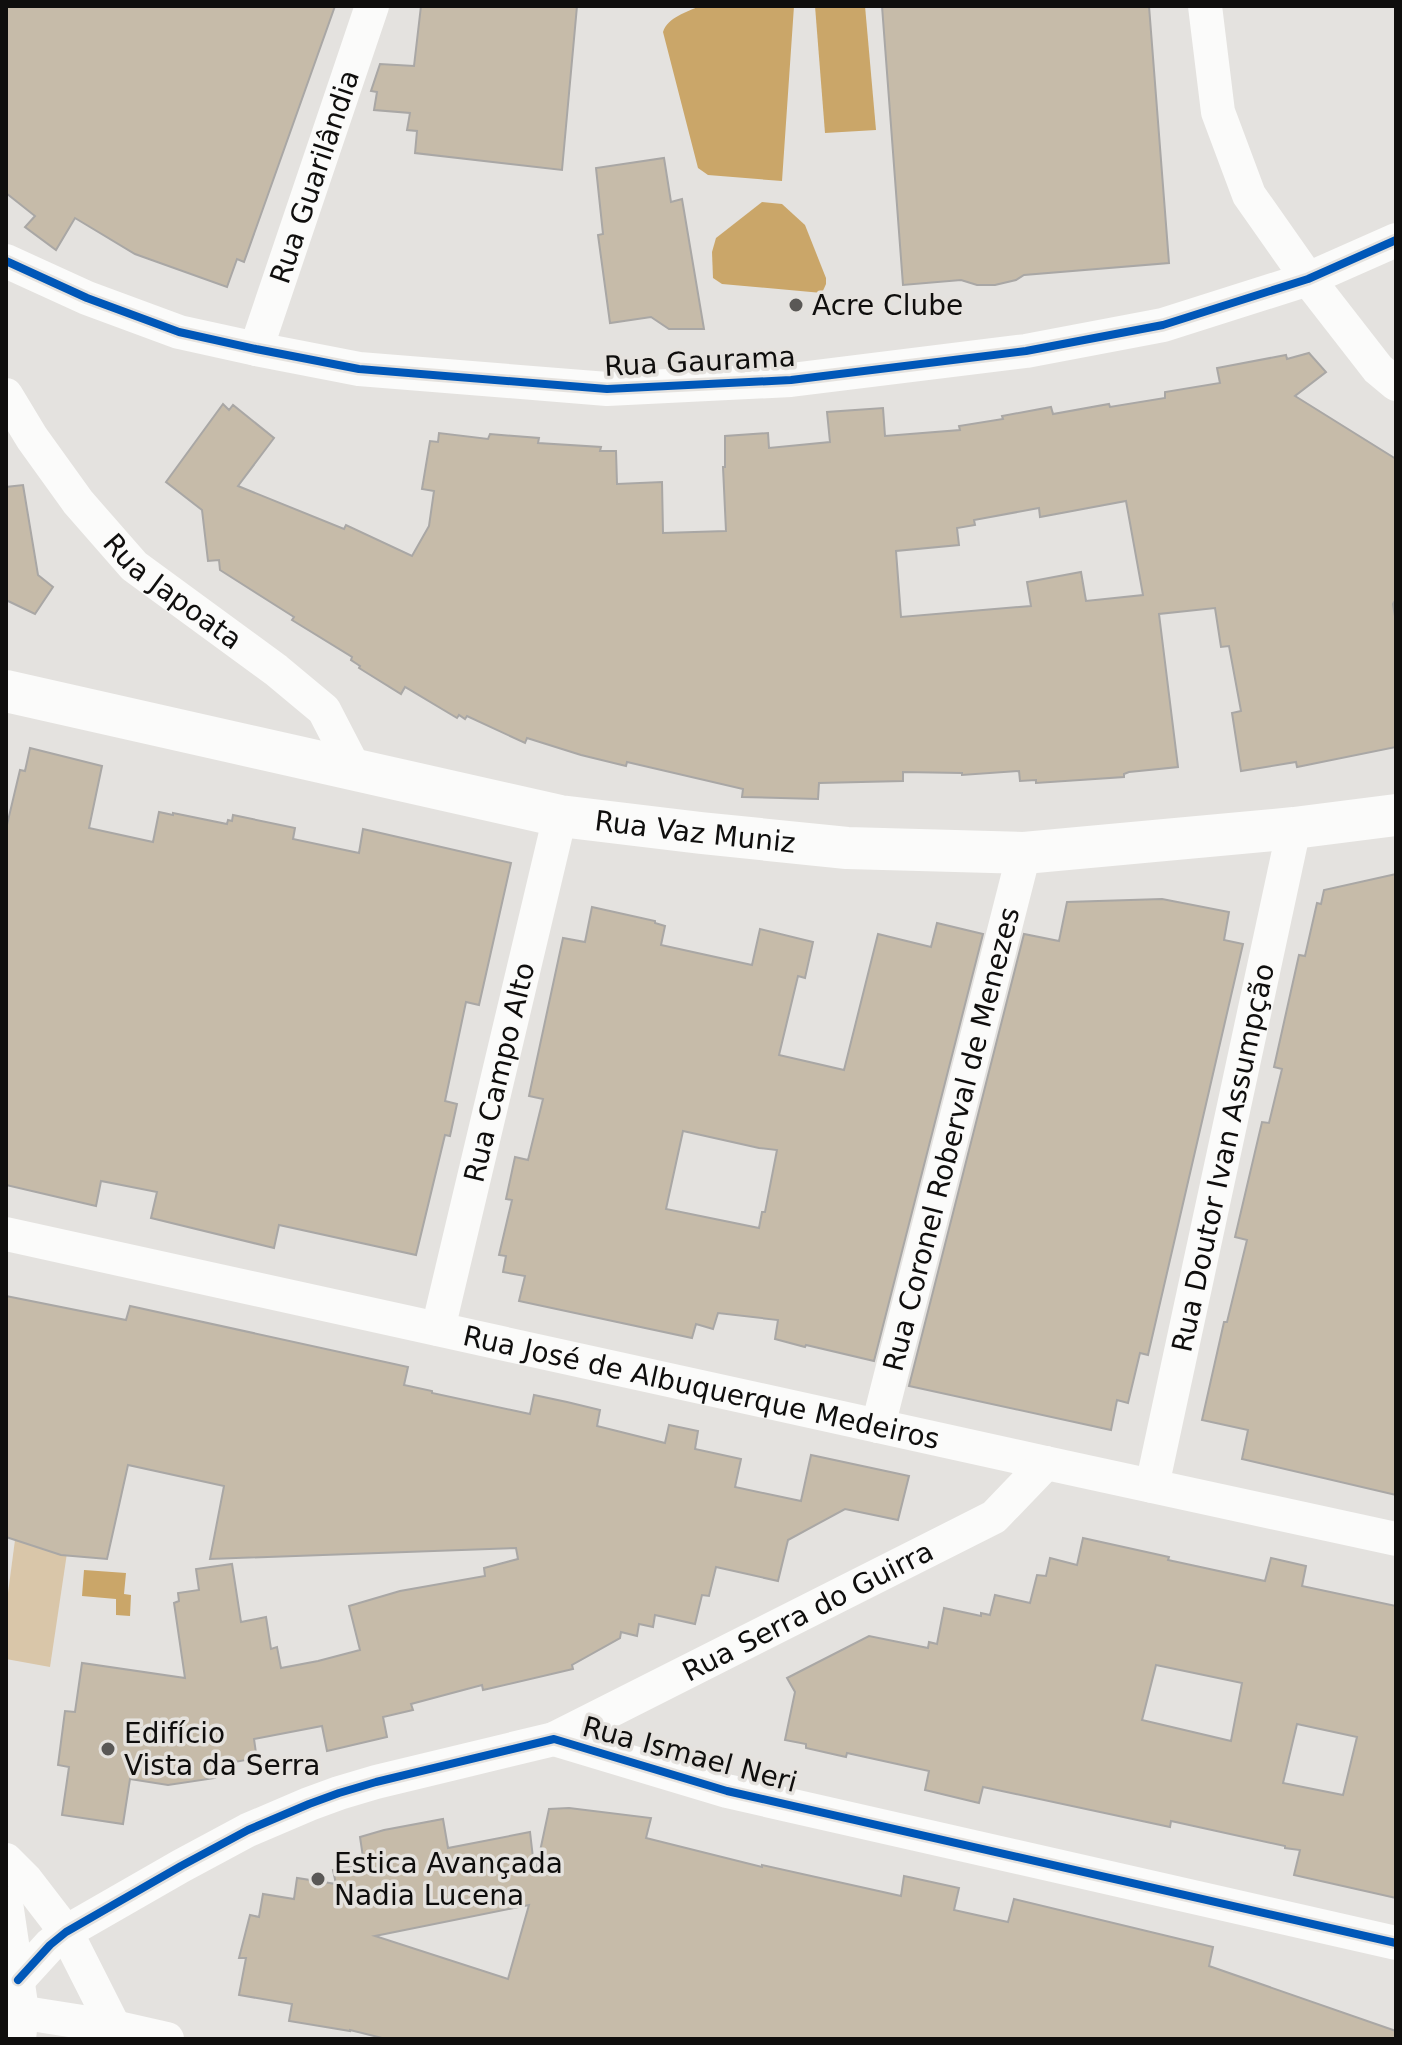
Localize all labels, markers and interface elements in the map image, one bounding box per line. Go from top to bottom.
street label: Rua Guarilândia [263,66,366,288]
place label: Acre Clube [812,289,963,322]
marker: Acre Clube [787,296,805,314]
street label: Rua Gaurama [603,340,797,383]
street label: Rua Japoata [96,527,248,656]
street label: Rua Vaz Muniz [593,804,797,860]
street label: Rua Coronel Roberval de Menezes [877,904,1027,1375]
street label: Rua Campo Alto [457,959,542,1186]
street label: Rua Doutor Ivan Assumpção [1165,960,1281,1355]
street label: Rua José de Albuquerque Medeiros [460,1319,943,1456]
street label: Rua Serra do Guirra [677,1535,939,1689]
street label: Rua Ismael Neri [579,1710,801,1799]
place label: Edifício Vista da Serra [124,1717,320,1782]
marker: Edifício Vista da Serra [99,1740,117,1758]
place label: Estica Avançada Nadia Lucena [334,1847,563,1912]
marker: Estica Avançada Nadia Lucena [309,1870,327,1888]

